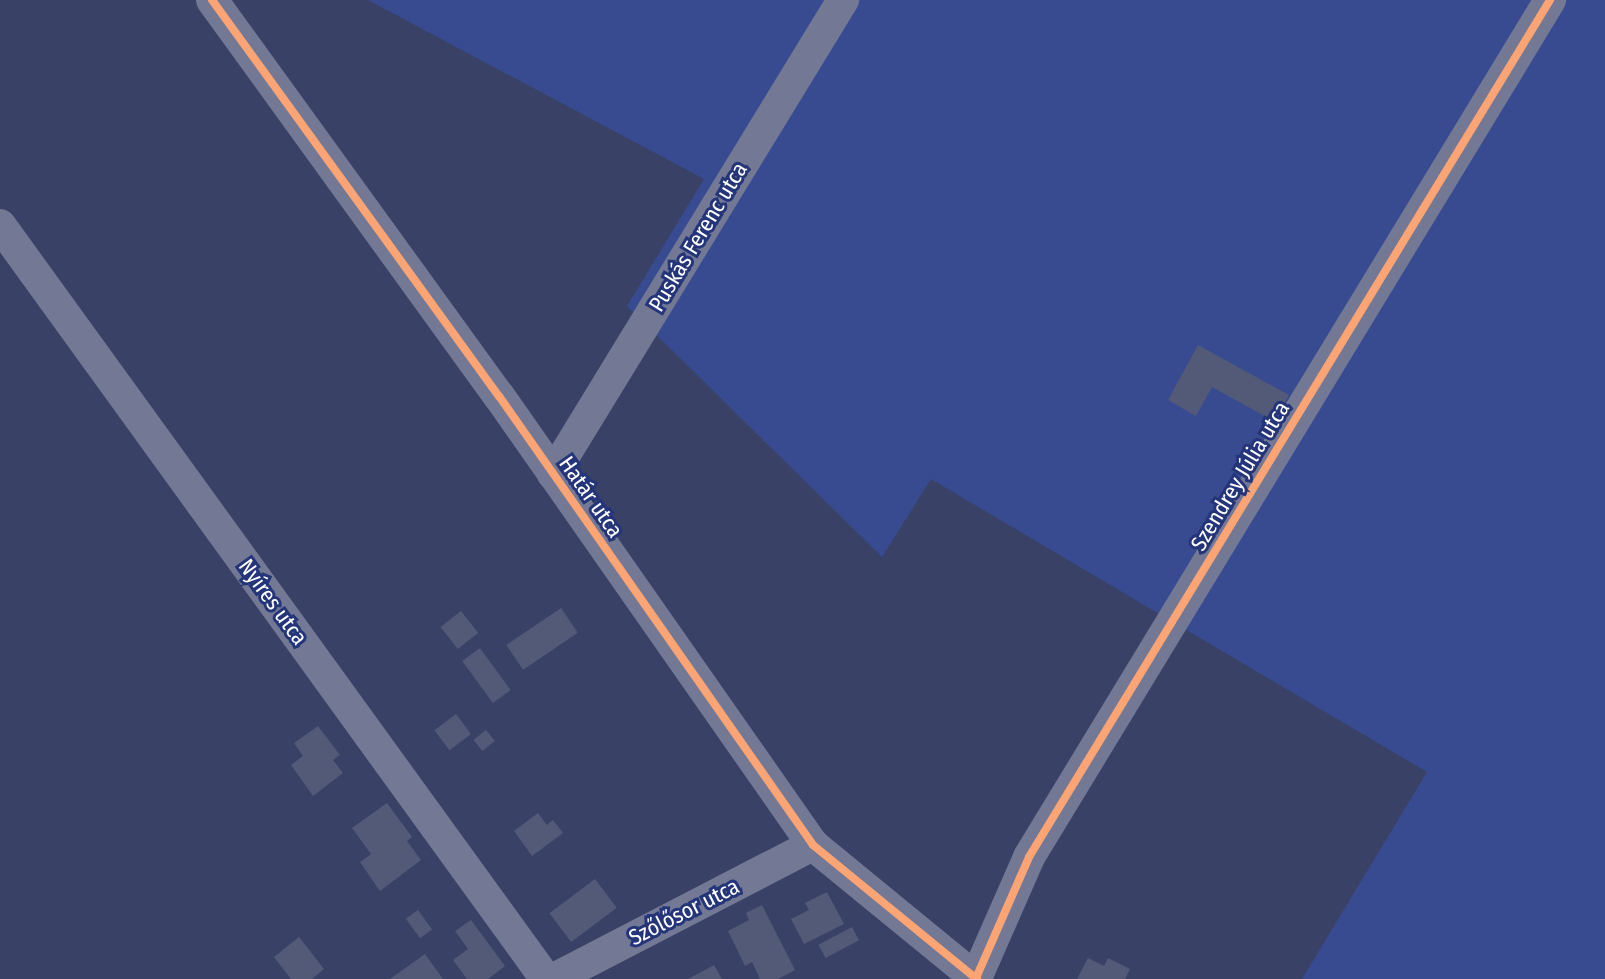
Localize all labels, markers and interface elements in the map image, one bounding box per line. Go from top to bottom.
street label: Puskás Ferenc utca [643,158,753,316]
street label: Szendrey Júlia utca [1185,397,1295,555]
street label: Határ utca [553,451,629,543]
street label: Nyíres utca [233,554,313,650]
street label: Szőlősor utca [624,873,744,951]

